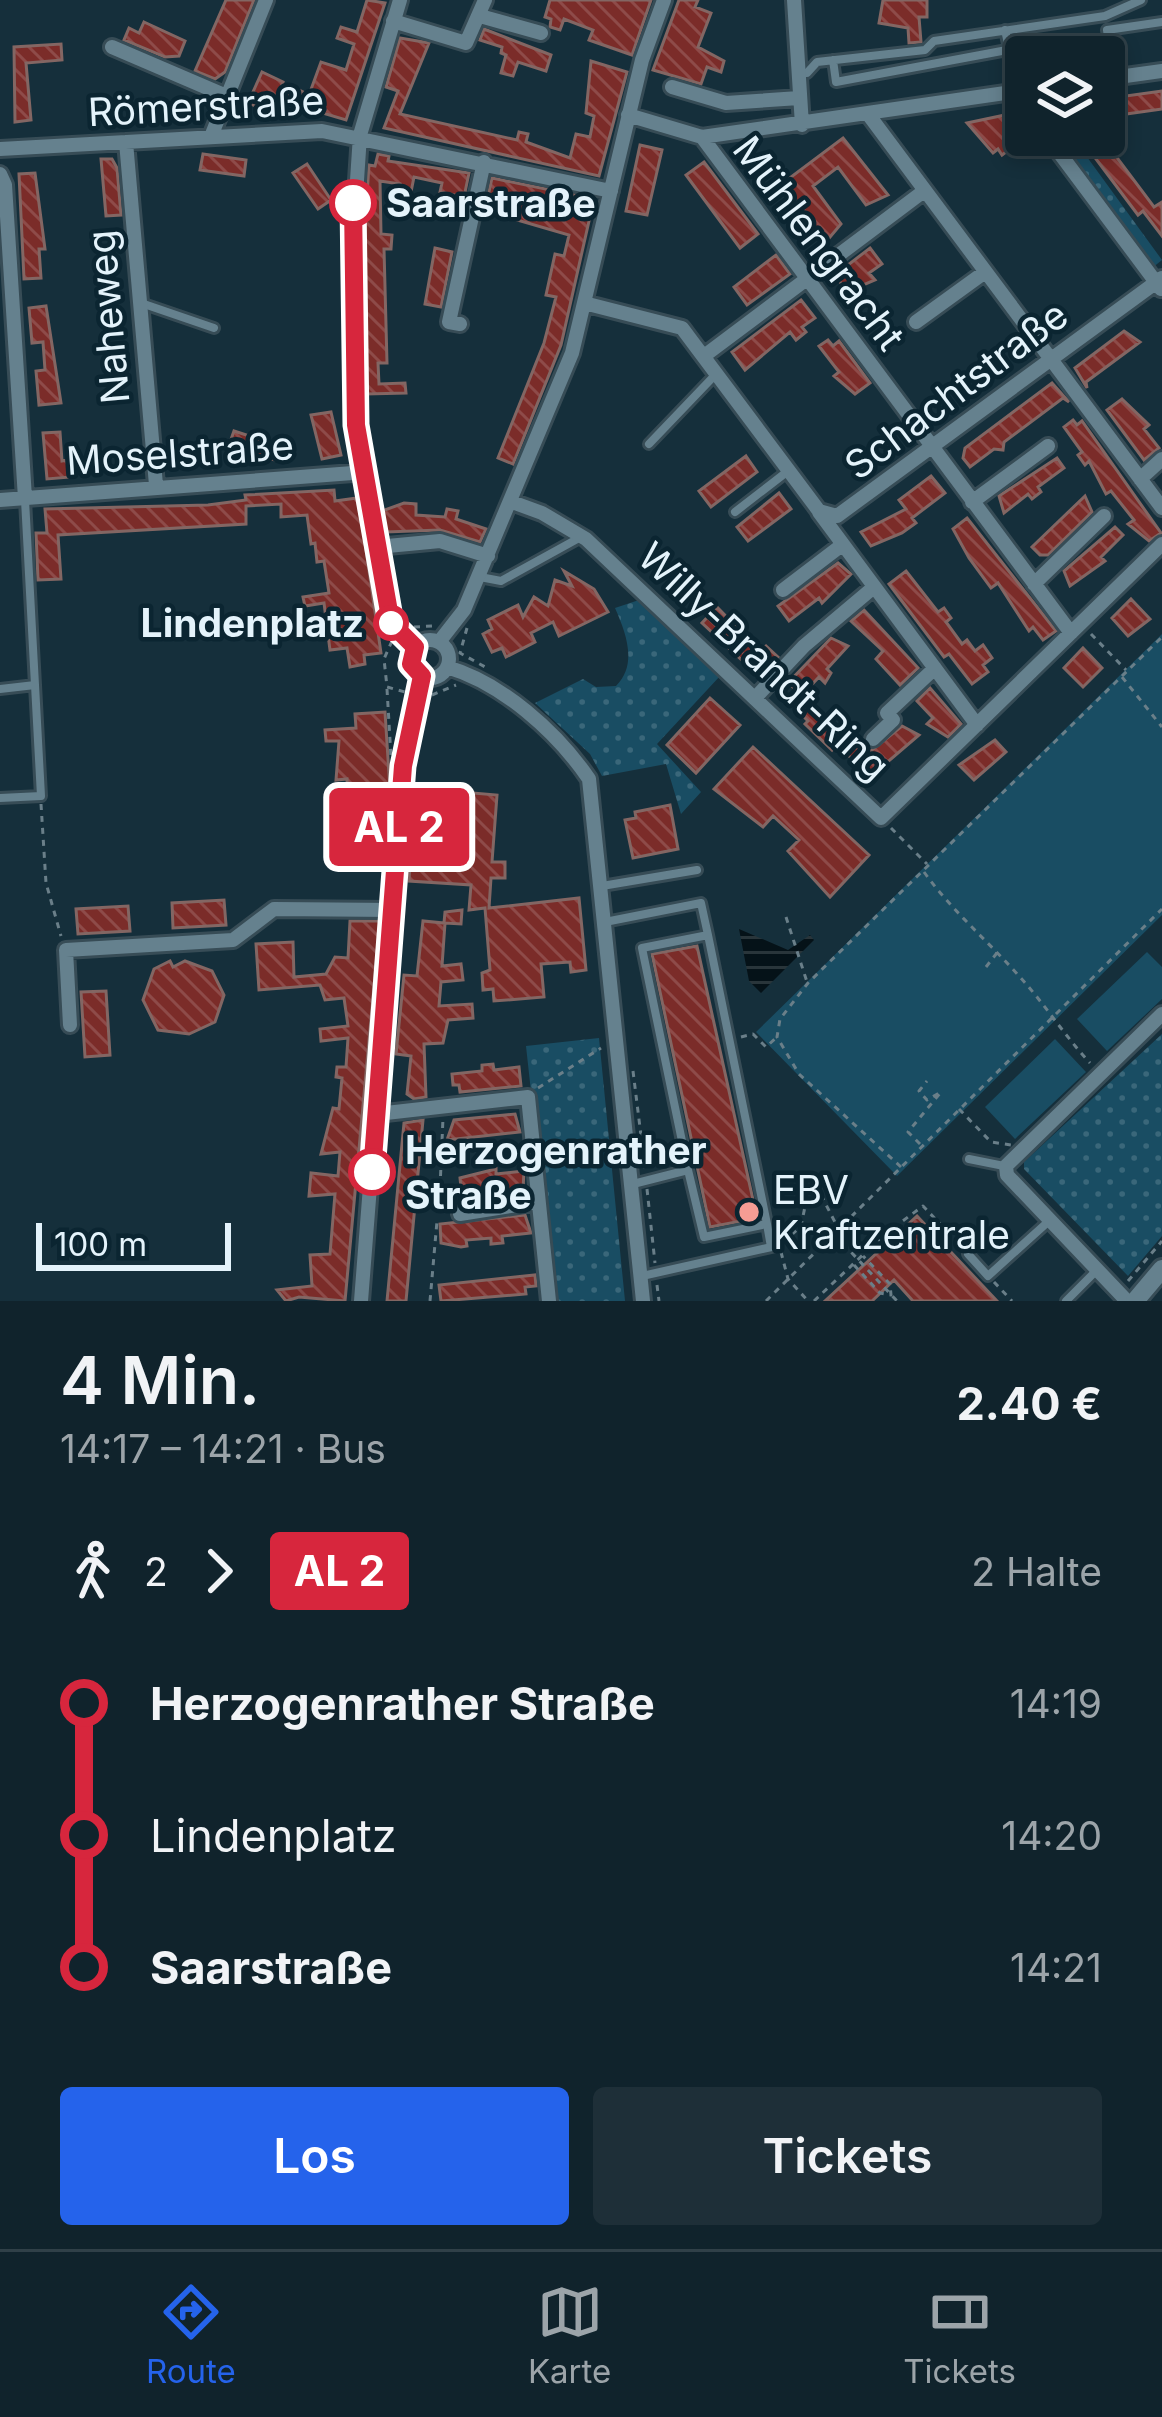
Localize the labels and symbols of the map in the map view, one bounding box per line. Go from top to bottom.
street label: Römerstraße [87,76,325,135]
street label: Mühlengracht [724,127,915,359]
place label: Saarstraße [386,179,596,226]
marker: Saarstraße [331,181,375,225]
street label: Naheweg [76,228,139,406]
street label: Schachtstraße [835,291,1076,489]
street label: Moselstraße [65,421,295,484]
street label: Willy-Brandt-Ring [629,532,900,789]
place label: Lindenplatz [141,599,364,646]
marker: Lindenplatz [375,607,407,639]
line badge: AL 2 [315,788,483,866]
place label: Herzogenrather Straße [405,1126,707,1218]
marker: Herzogenrather Straße [350,1150,394,1194]
place label: EBV Kraftzentrale [773,1166,1010,1258]
marker: EBV Kraftzentrale [736,1199,762,1225]
scale bar [36,1217,231,1270]

